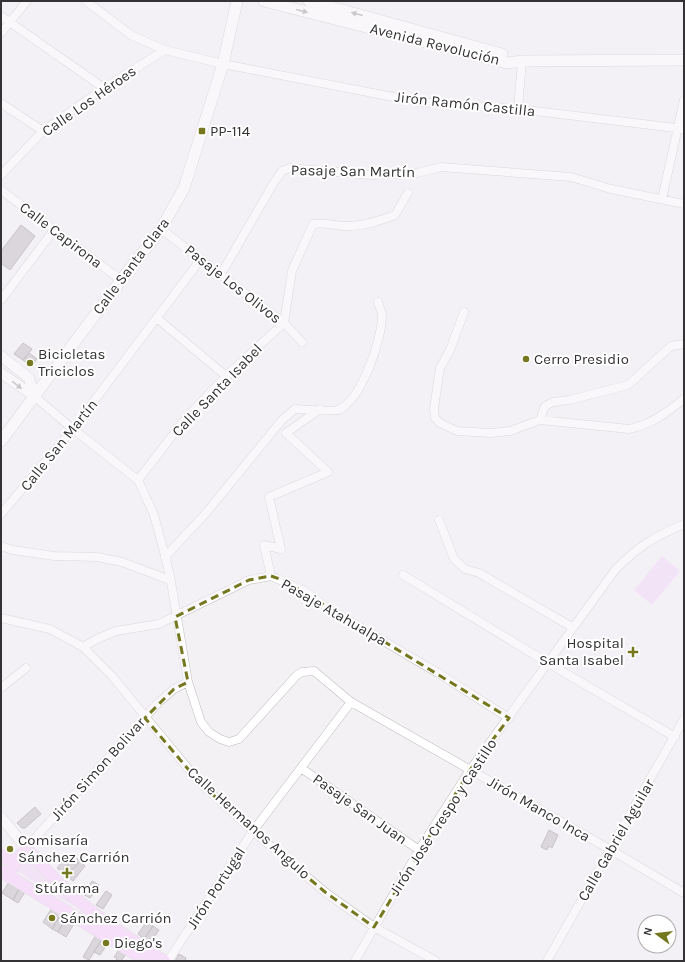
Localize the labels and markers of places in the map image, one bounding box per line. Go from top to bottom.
place label: PP-114 [210,122,251,140]
marker: PP-114 [197,126,207,136]
place label: Bicicletas Triciclos [38,345,105,380]
place label: Cerro Presidio [534,350,629,368]
marker: Cerro Presidio [521,354,531,364]
marker: Bicicletas Triciclos [25,358,35,368]
place label: Hospital Santa Isabel [539,634,624,669]
marker: Hospital Santa Isabel [627,646,639,658]
place label: Comisaría Sánchez Carrión [18,831,130,866]
marker: Comisaría Sánchez Carrión [5,844,15,854]
marker: Stúfarma [62,868,72,878]
place label: Stúfarma [35,879,99,897]
place label: Sánchez Carrión [60,909,172,927]
marker: Sánchez Carrión [47,913,57,923]
place label: Diego's [114,934,163,952]
marker: Diego's [101,938,111,948]

